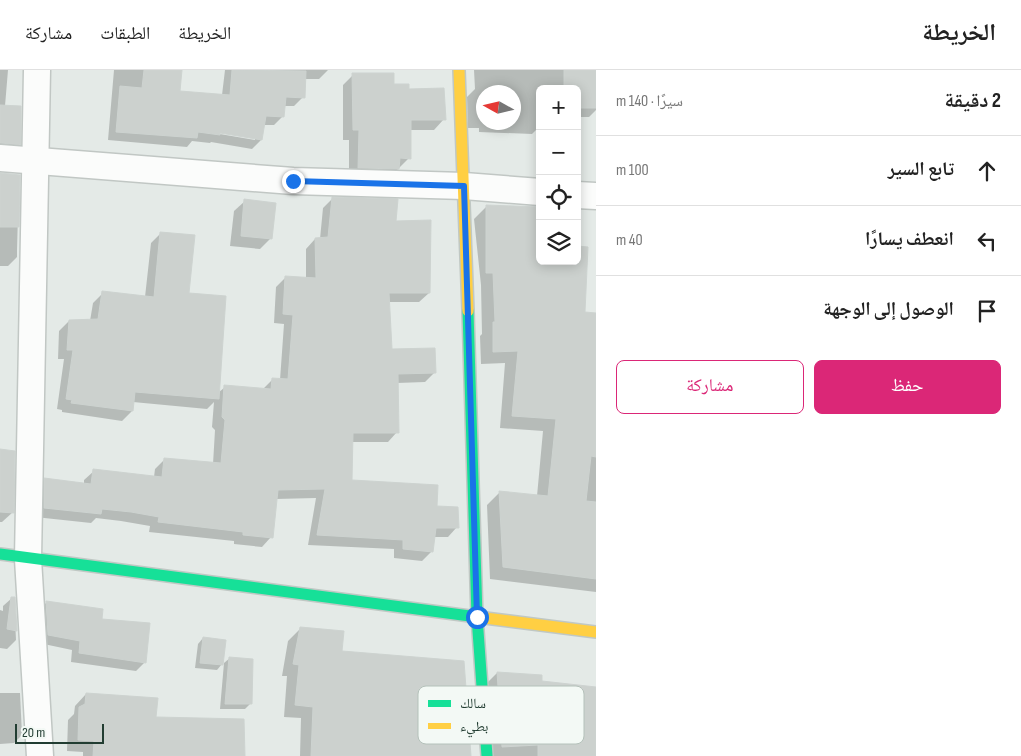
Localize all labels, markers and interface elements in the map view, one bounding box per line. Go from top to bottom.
text: الخريطة [922,18,996,47]
text: مشاركة [25,23,72,44]
text: الطبقات [100,23,150,44]
text: الخريطة [178,23,231,44]
north arrow [476,85,521,130]
map controls [536,85,581,265]
button: + [536,85,581,130]
text: 2 دقيقة [944,88,1001,113]
text: سيرًا · 140 m [616,92,683,111]
button: − [536,130,581,175]
icon: ahead [973,157,1001,185]
text: تابع السير [888,158,954,181]
text: 100 m [616,161,649,180]
route end [282,170,305,193]
button: locate [536,175,581,220]
button: layers [536,220,581,265]
icon: left [973,227,1001,255]
text: انعطف يسارًا [865,228,954,251]
text: 40 m [616,231,643,250]
icon: arrive [973,297,1001,325]
text: الوصول إلى الوجهة [823,298,954,321]
button: مشاركة [616,360,804,414]
button: حفظ [814,360,1001,414]
route start [466,606,489,629]
legend [418,686,584,744]
text: سالك [460,695,486,712]
text: بطيء [460,718,489,738]
scale bar [15,721,104,744]
text: 20 m [22,724,45,741]

